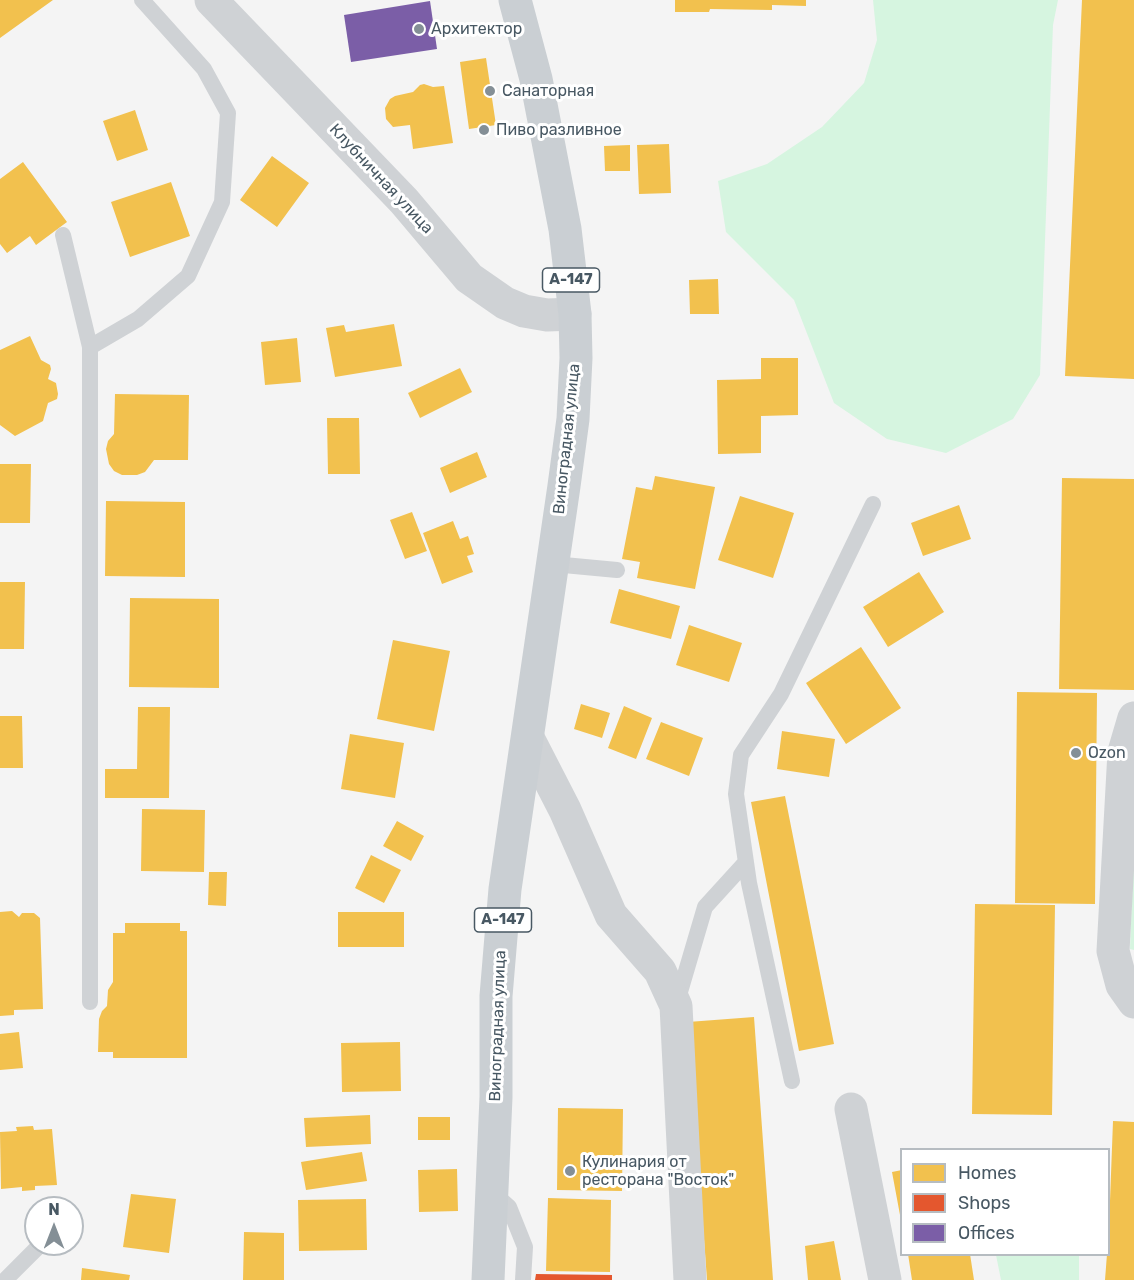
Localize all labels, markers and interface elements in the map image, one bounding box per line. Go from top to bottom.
place label: Архитектор [431,19,522,39]
marker: Архитектор [412,22,426,36]
place label: Санаторная [502,81,594,101]
marker: Санаторная [483,84,497,98]
street label: Клубничная улица [325,120,437,238]
place label: Пиво разливное [496,120,622,140]
marker: Пиво разливное [477,123,491,137]
road number: А-147 [542,268,600,292]
street label: Виноградная улица [550,363,584,515]
place label: Ozon [1088,743,1126,763]
marker: Ozon [1069,746,1083,760]
road number: А-147 [474,908,532,932]
street label: Виноградная улица [486,950,510,1102]
legend [900,1148,1110,1256]
place label: Кулинария от ресторана "Восток" [582,1152,734,1190]
text: Homes [958,1162,1016,1184]
marker: Кулинария от ресторана "Восток" [563,1164,577,1178]
text: Shops [958,1192,1010,1214]
north arrow [24,1196,84,1256]
text: N [48,1200,60,1219]
text: Offices [958,1222,1015,1244]

